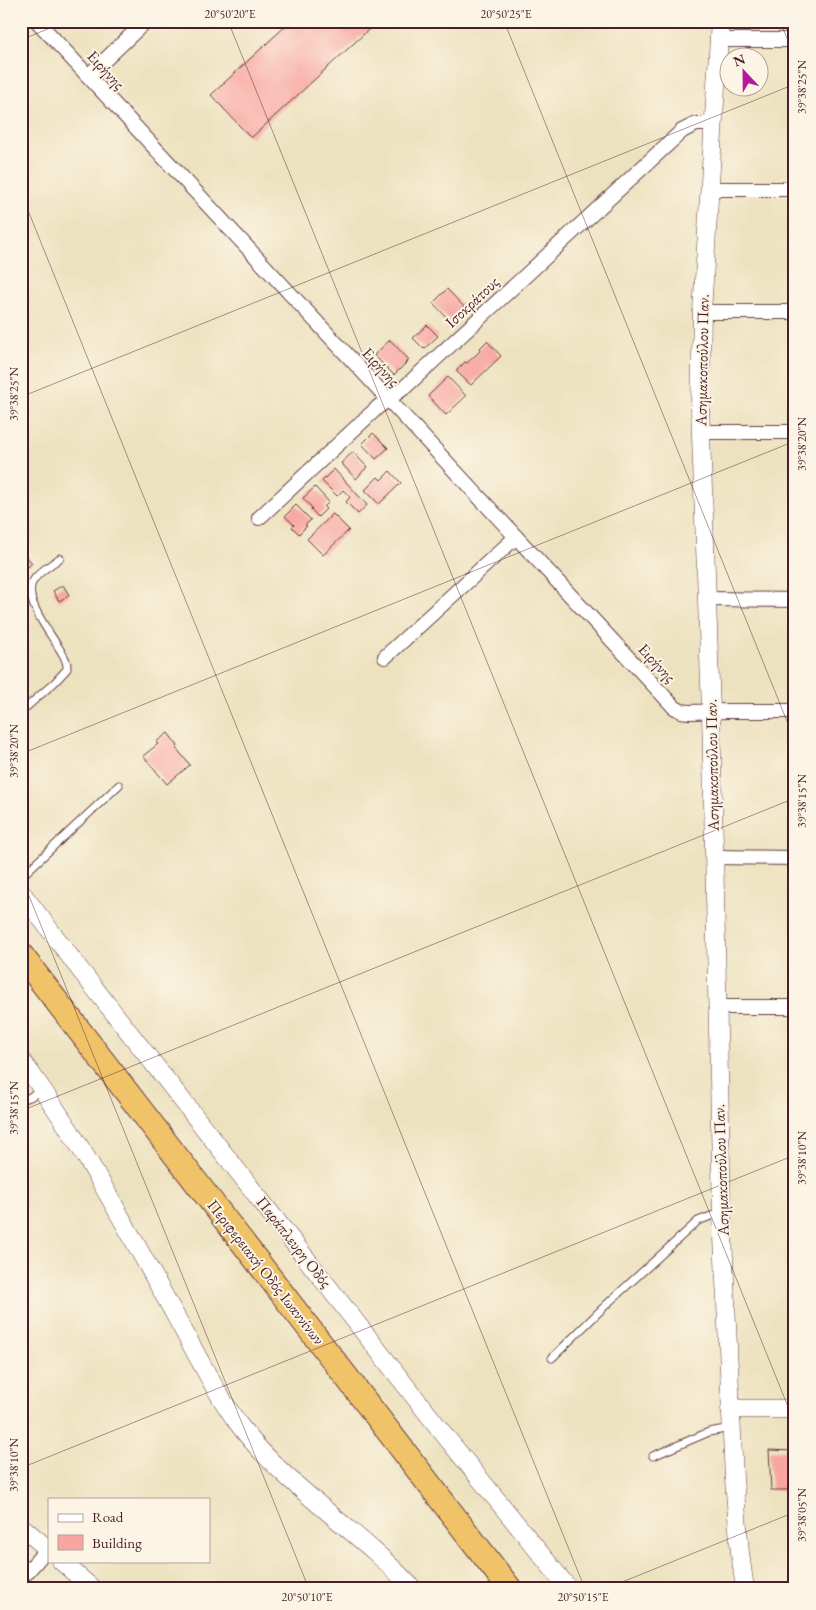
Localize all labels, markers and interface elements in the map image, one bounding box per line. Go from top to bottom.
text: 20°50'20"E [204,6,256,22]
text: 20°50'25"E [480,6,532,22]
street label: Ειρήνης [83,46,130,94]
north arrow [718,48,768,98]
text: N [731,49,748,70]
text: 39°38'25"N [794,60,810,114]
street label: Ισοκράτους [441,271,504,332]
street label: Ασημακοπούλου Παν. [690,294,714,427]
street label: Ειρήνης [358,343,405,391]
text: 39°38'25"N [6,367,22,421]
text: 39°38'20"N [794,417,810,471]
street label: Ειρήνης [634,639,681,687]
street label: Ασημακοπούλου Παν. [700,699,724,832]
text: 39°38'20"N [6,724,22,778]
text: 39°38'15"N [794,774,810,828]
text: 39°38'15"N [6,1081,22,1135]
street label: Ασημακοπούλου Παν. [708,1104,734,1237]
text: 39°38'10"N [794,1131,810,1185]
street label: Παράπλευρη Οδός [252,1192,337,1293]
street label: Περιφερειακή Οδός Ιωαννίνων [203,1195,329,1349]
text: 39°38'10"N [6,1438,22,1492]
text: 39°38'05"N [794,1488,810,1542]
legend [48,1498,210,1562]
text: Road [92,1507,124,1526]
text: Building [92,1533,142,1552]
text: 20°50'10"E [281,1589,333,1605]
text: 20°50'15"E [557,1589,609,1605]

